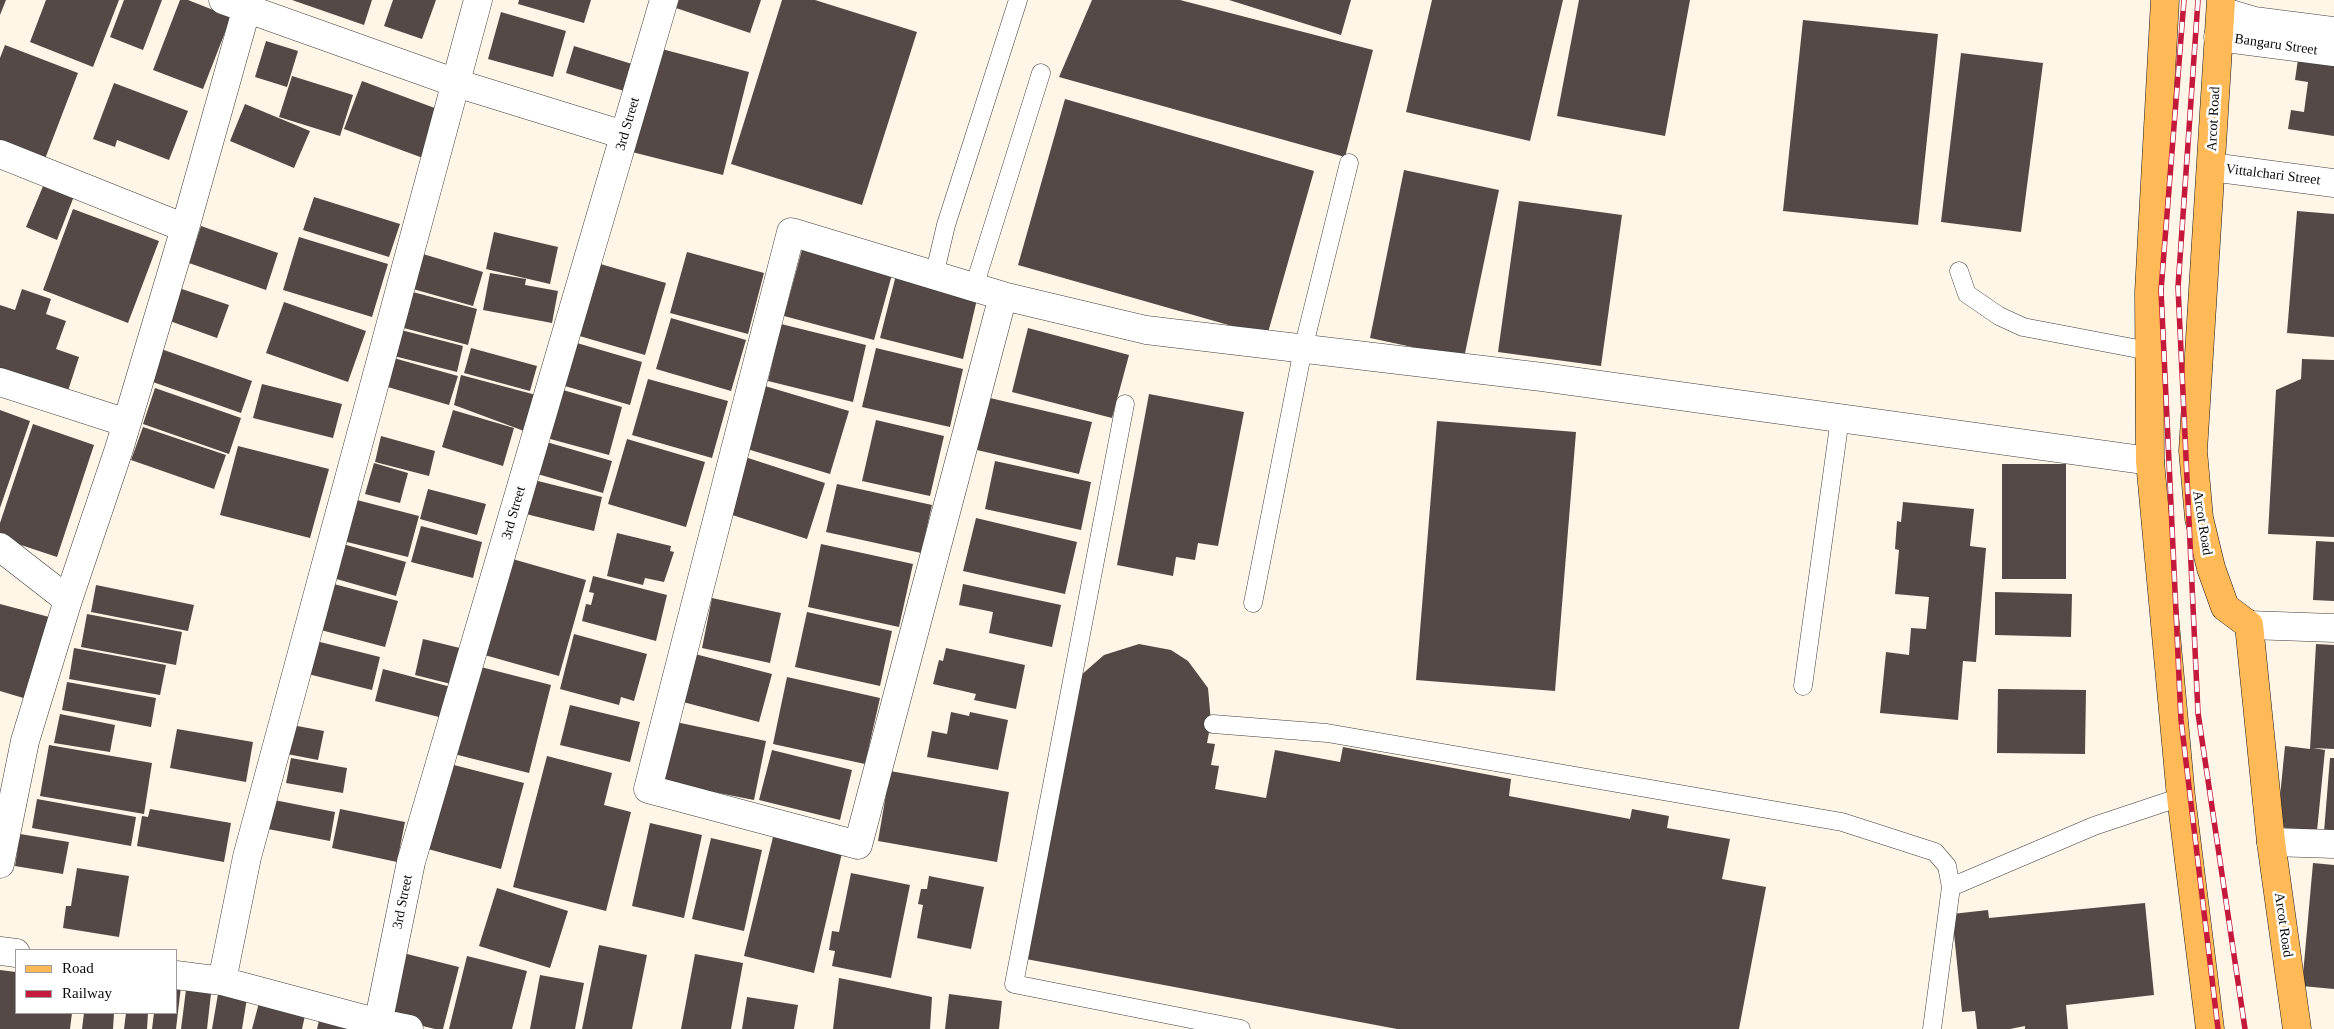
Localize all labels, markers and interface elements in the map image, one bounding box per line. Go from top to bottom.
street label: Bangaru Street [2233,31,2319,59]
street label: Arcot Road [2204,86,2224,152]
street label: 3rd Street [612,95,644,153]
street label: Vittalchari Street [2225,161,2321,189]
street label: 3rd Street [498,484,530,542]
street label: Arcot Road [2189,490,2215,556]
street label: 3rd Street [390,873,416,931]
street label: Arcot Road [2270,892,2296,958]
legend [15,949,178,1014]
text: Road [62,960,94,976]
text: Railway [62,985,112,1001]

